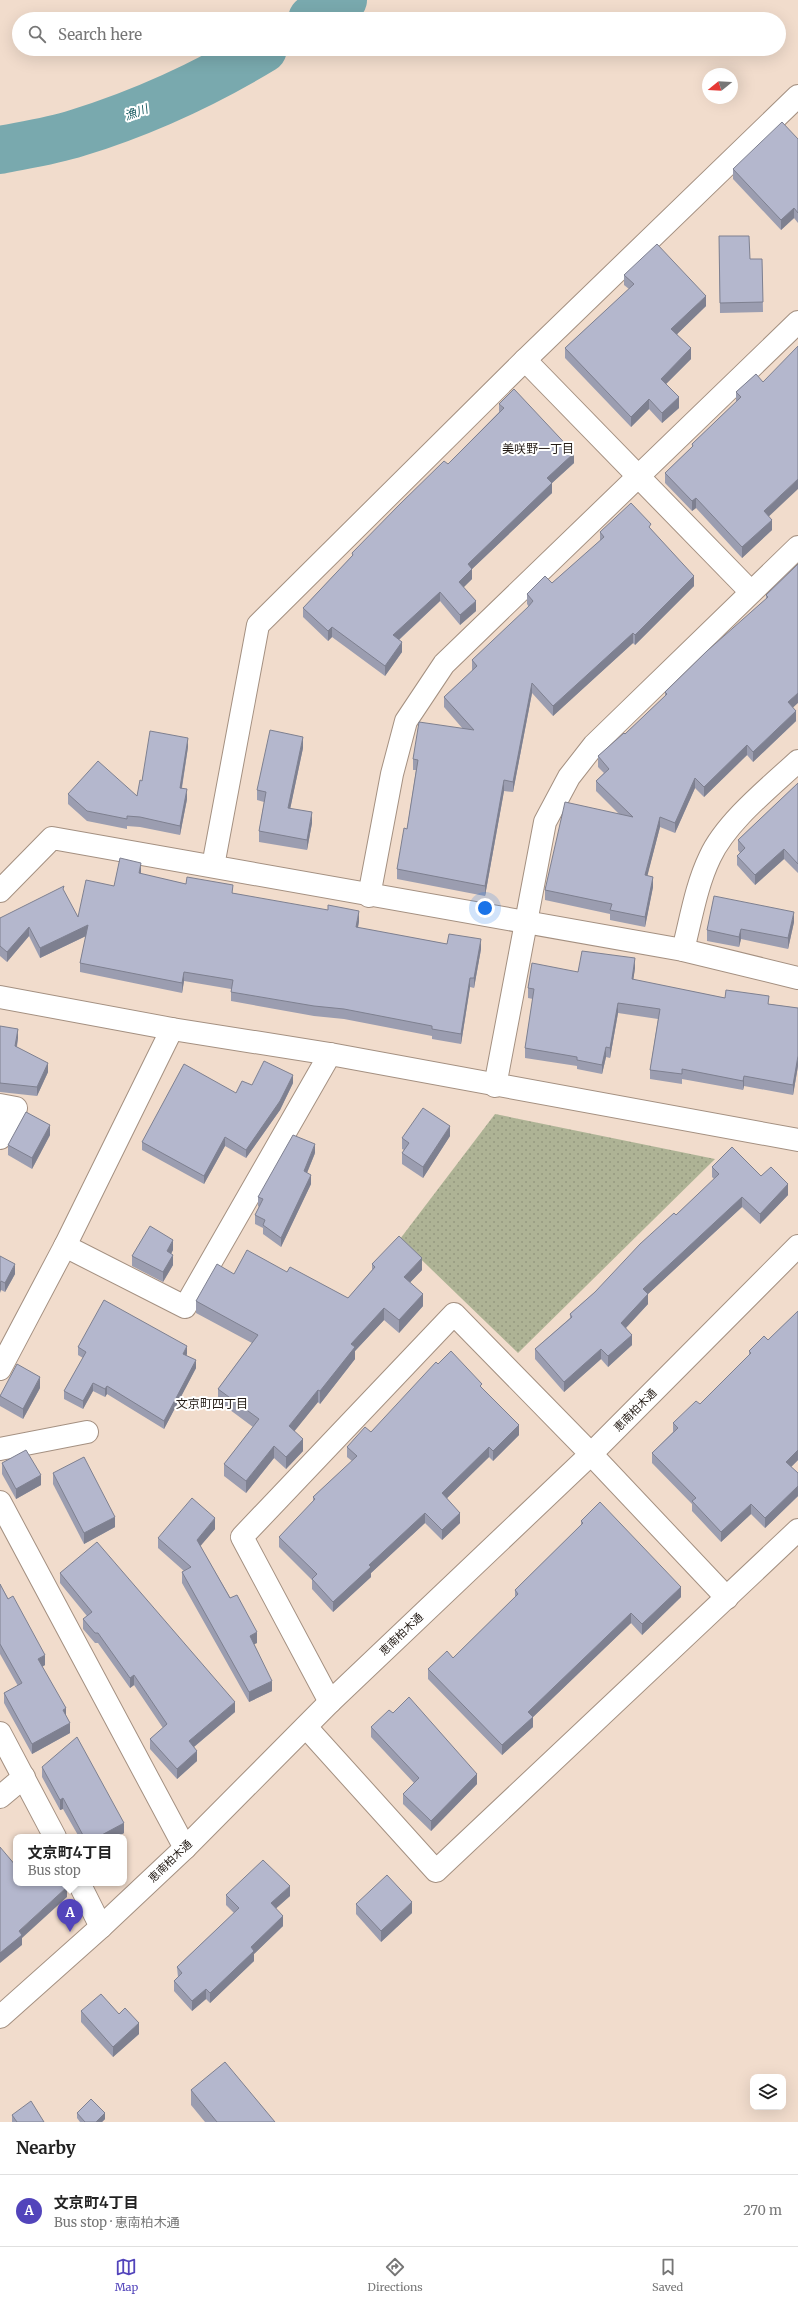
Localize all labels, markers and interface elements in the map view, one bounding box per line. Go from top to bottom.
search box [12,12,786,56]
icon: search [26,23,48,45]
text: Search here [58,25,142,44]
north arrow [702,68,738,104]
water label: 漁川 [122,100,152,123]
district label: 美咲野一丁目 [502,441,574,456]
your location [475,898,495,918]
street label: 恵南柏木通 [611,1386,659,1434]
district label: 文京町四丁目 [176,1396,248,1411]
street label: 恵南柏木通 [376,1610,426,1658]
popup [13,1834,127,1886]
street label: 恵南柏木通 [145,1837,195,1885]
text: 文京町4丁目 [28,1843,112,1862]
text: Bus stop [28,1862,81,1879]
pin: A [57,1899,83,1932]
map controls [750,2074,786,2110]
button: layers [750,2074,786,2110]
text: Nearby [16,2137,76,2159]
text: 文京町4丁目 [54,2193,139,2212]
text: A [24,2202,34,2219]
text: 270 m [743,2202,782,2219]
text: Bus stop · 恵南柏木通 [54,2214,180,2231]
tab: Map [115,2256,138,2294]
tab: Directions [368,2256,423,2294]
tab: Saved [652,2256,683,2294]

